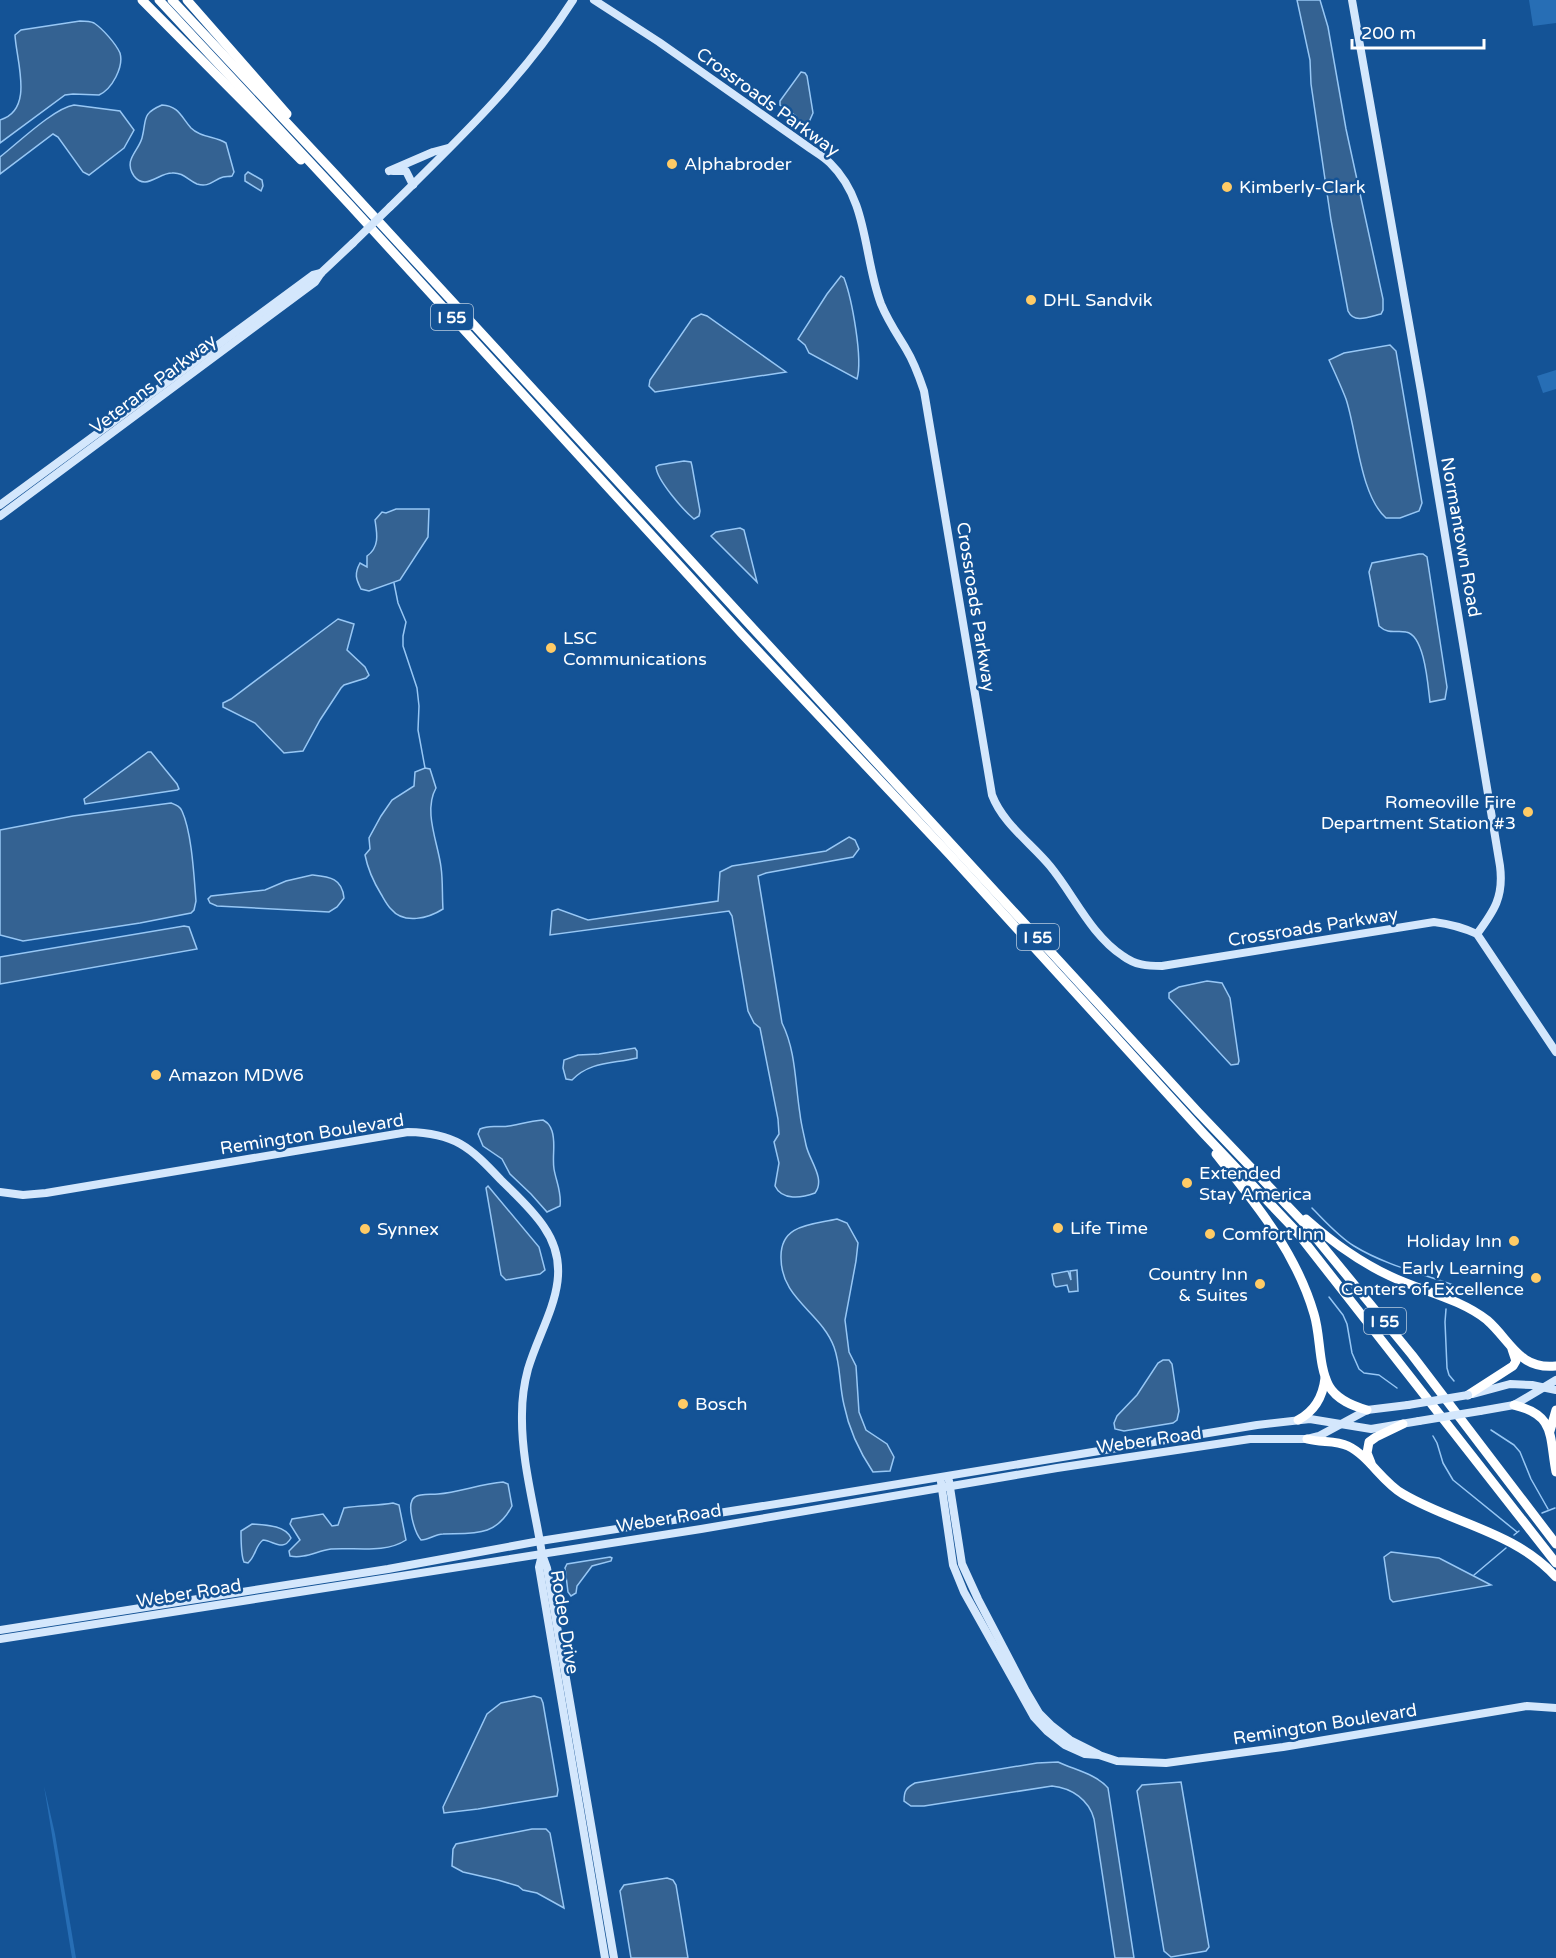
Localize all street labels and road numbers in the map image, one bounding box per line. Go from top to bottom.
street label: Crossroads Parkway [692,43,844,162]
road number: I 55 [431,304,473,330]
street label: Veterans Parkway [86,329,221,439]
street label: Normantown Road [1436,455,1486,619]
street label: Crossroads Parkway [952,520,1000,694]
street label: Crossroads Parkway [1226,903,1400,951]
road number: I 55 [1017,924,1059,950]
street label: Remington Boulevard [218,1109,406,1159]
road number: I 55 [1364,1308,1406,1334]
street label: Weber Road [1095,1422,1203,1458]
street label: Weber Road [615,1499,723,1537]
street label: Rodeo Drive [546,1568,584,1676]
street label: Weber Road [135,1574,243,1612]
street label: Remington Boulevard [1231,1699,1419,1749]

